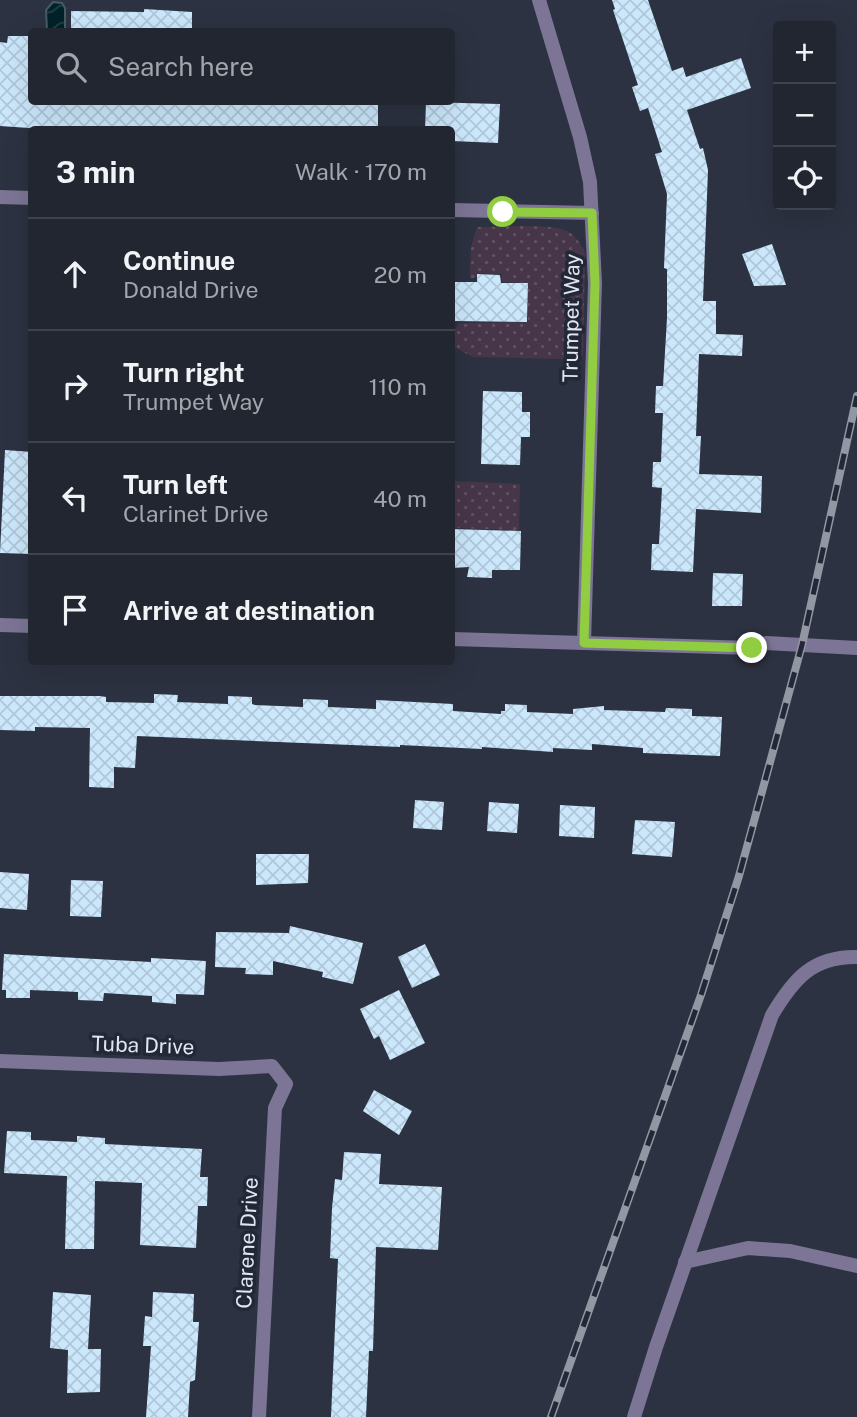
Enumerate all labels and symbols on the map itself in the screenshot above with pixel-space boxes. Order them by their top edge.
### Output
route start [487,196,518,227]
street label: Trumpet Way [557,253,585,383]
route end [736,632,767,663]
street label: Tuba Drive [91,1031,195,1059]
street label: Clarene Drive [231,1177,263,1309]

